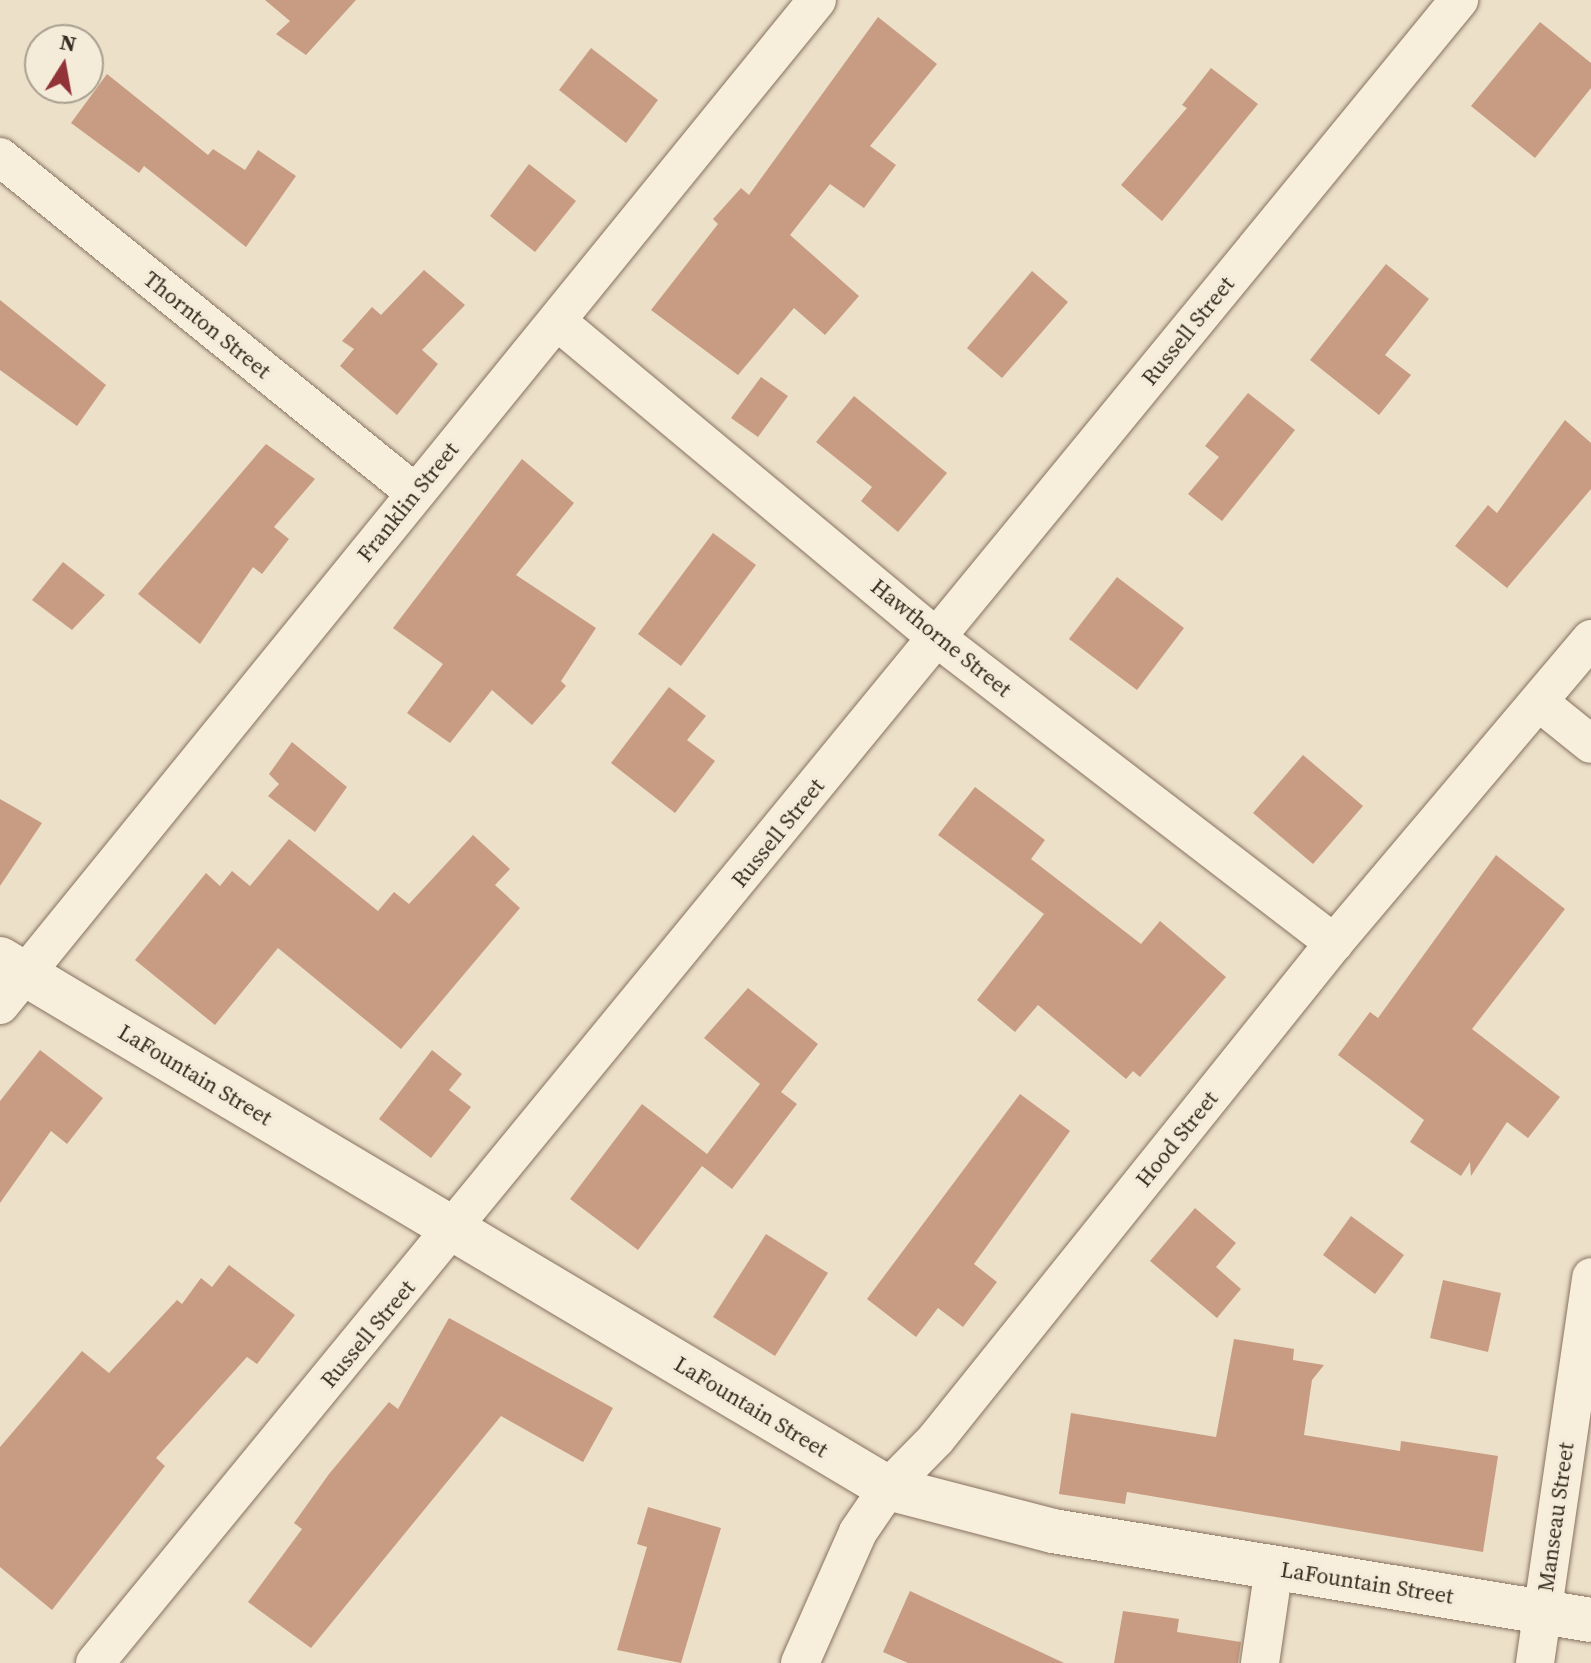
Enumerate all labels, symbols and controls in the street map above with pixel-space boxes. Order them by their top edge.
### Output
north arrow [24,24,104,104]
text: N [57,26,79,59]
street label: Thornton Street [138,266,276,384]
street label: Russell Street [1136,271,1240,391]
street label: Franklin Street [352,437,464,567]
street label: Hawthorne Street [865,573,1017,703]
street label: Russell Street [726,773,830,893]
street label: LaFountain Street [114,1019,276,1131]
street label: Hood Street [1130,1086,1224,1192]
street label: Russell Street [315,1275,421,1393]
street label: LaFountain Street [670,1351,832,1463]
street label: Manseau Street [1532,1441,1580,1593]
street label: LaFountain Street [1279,1556,1455,1610]

